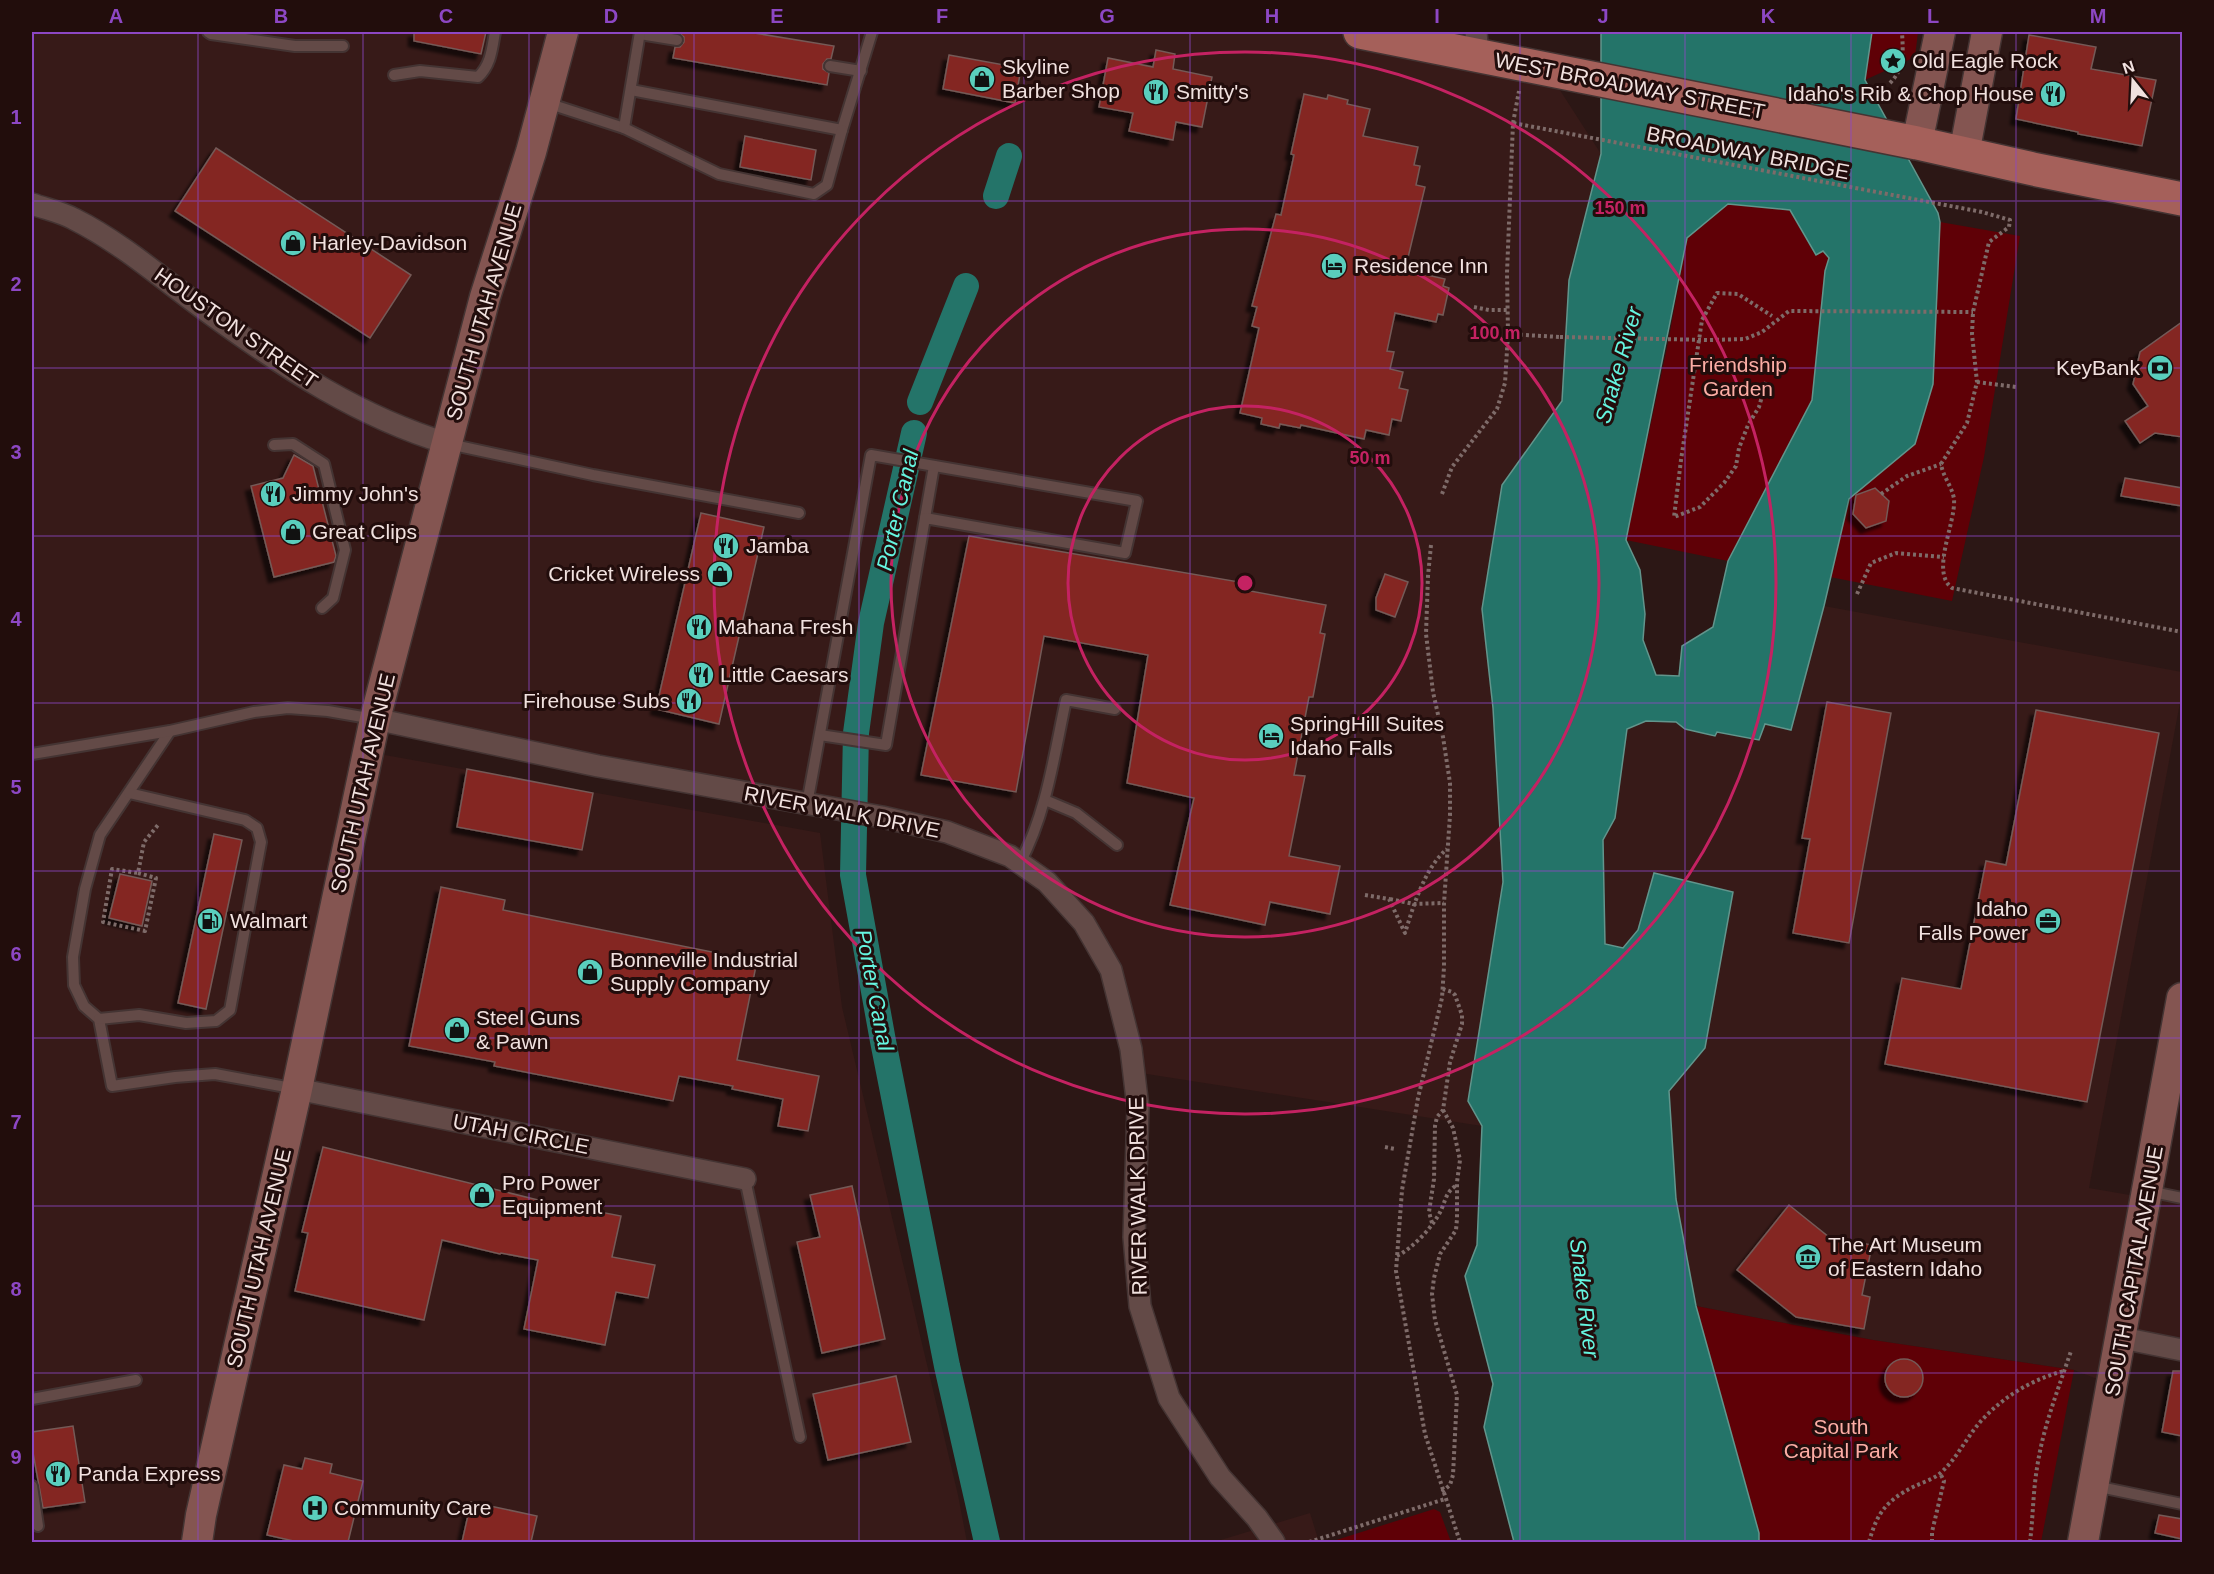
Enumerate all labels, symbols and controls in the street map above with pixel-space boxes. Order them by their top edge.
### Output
text: A [109,5,123,27]
text: B [274,5,288,27]
text: C [439,5,453,27]
text: D [604,5,618,27]
text: E [770,5,784,27]
text: F [936,5,948,27]
text: G [1099,5,1115,27]
text: H [1265,5,1279,27]
text: I [1434,5,1440,27]
text: J [1597,5,1609,27]
text: K [1761,5,1776,27]
text: L [1927,5,1939,27]
text: M [2090,5,2106,27]
place icon: Old Eagle Rock [1878,46,1908,76]
street label: WEST BROADWAY STREET [1493,48,1767,123]
place label: Old Eagle Rock [1912,49,2058,72]
north arrow [2103,51,2163,111]
place label: Skyline Barber Shop [1002,55,1120,102]
text: N [2120,57,2137,77]
shop icon: Skyline Barber Shop [967,64,997,94]
restaurant icon: Smitty's [1141,77,1171,107]
restaurant icon: Idaho's Rib & Chop House [2038,79,2068,109]
place label: Smitty's [1176,80,1249,103]
place label: Idaho's Rib & Chop House [1787,82,2034,105]
text: 1 [10,106,22,128]
street label: BROADWAY BRIDGE [1645,122,1851,183]
text: 150 m [1594,198,1646,218]
street label: SOUTH UTAH AVENUE [442,201,526,423]
shop icon: Harley-Davidson [278,228,308,258]
place label: Harley-Davidson [312,231,467,254]
hotel icon: Residence Inn [1319,251,1349,281]
place label: Residence Inn [1354,254,1488,277]
street label: HOUSTON STREET [151,263,322,393]
text: 2 [10,273,22,295]
water label: Snake River [1590,302,1647,426]
text: 100 m [1469,323,1521,343]
park label: Friendship Garden [1689,353,1787,400]
bank icon: KeyBank [2145,353,2175,383]
place label: KeyBank [2056,356,2140,379]
text: 3 [10,441,22,463]
water label: Porter Canal [871,446,924,573]
text: 50 m [1349,448,1391,468]
restaurant icon: Jimmy John's [258,479,288,509]
place label: Jimmy John's [292,482,419,505]
shop icon: Great Clips [278,517,308,547]
place label: Great Clips [312,520,417,543]
restaurant icon: Jamba [711,531,741,561]
place label: Jamba [746,534,809,557]
shop icon: Cricket Wireless [705,559,735,589]
place label: Cricket Wireless [548,562,700,585]
centre of rings [1235,573,1255,593]
text: 4 [10,608,22,630]
restaurant icon: Mahana Fresh [684,612,714,642]
place label: Mahana Fresh [718,615,853,638]
restaurant icon: Little Caesars [686,660,716,690]
place label: Little Caesars [720,663,848,686]
street label: SOUTH UTAH AVENUE [326,671,399,895]
restaurant icon: Firehouse Subs [674,686,704,716]
place label: Firehouse Subs [523,689,670,712]
place label: SpringHill Suites Idaho Falls [1290,712,1444,759]
hotel icon: SpringHill Suites Idaho Falls [1256,721,1286,751]
text: 5 [10,776,22,798]
street label: RIVER WALK DRIVE [742,781,942,842]
place label: Idaho Falls Power [1918,897,2028,944]
fuel station icon: Walmart [195,906,225,936]
office icon: Idaho Falls Power [2033,906,2063,936]
place label: Walmart [230,909,308,932]
water label: Porter Canal [850,927,899,1054]
text: 6 [10,943,22,965]
place label: Bonneville Industrial Supply Company [610,948,798,995]
shop icon: Bonneville Industrial Supply Company [575,957,605,987]
place label: Steel Guns & Pawn [476,1006,580,1053]
shop icon: Steel Guns & Pawn [442,1015,472,1045]
street label: RIVER WALK DRIVE [1124,1096,1151,1296]
street label: UTAH CIRCLE [451,1109,591,1158]
text: 7 [10,1111,22,1133]
street label: SOUTH CAPITAL AVENUE [2100,1144,2167,1398]
street label: SOUTH UTAH AVENUE [222,1146,295,1370]
place label: Pro Power Equipment [502,1171,603,1218]
shop icon: Pro Power Equipment [467,1180,497,1210]
place label: The Art Museum of Eastern Idaho [1828,1233,1982,1280]
water label: Snake River [1565,1237,1604,1361]
museum icon: The Art Museum of Eastern Idaho [1793,1242,1823,1272]
text: 8 [10,1278,22,1300]
park label: South Capital Park [1784,1415,1899,1462]
text: 9 [10,1446,22,1468]
restaurant icon: Panda Express [43,1459,73,1489]
place label: Panda Express [78,1462,220,1485]
hospital icon: Community Care [300,1493,330,1523]
place label: Community Care [334,1496,492,1519]

